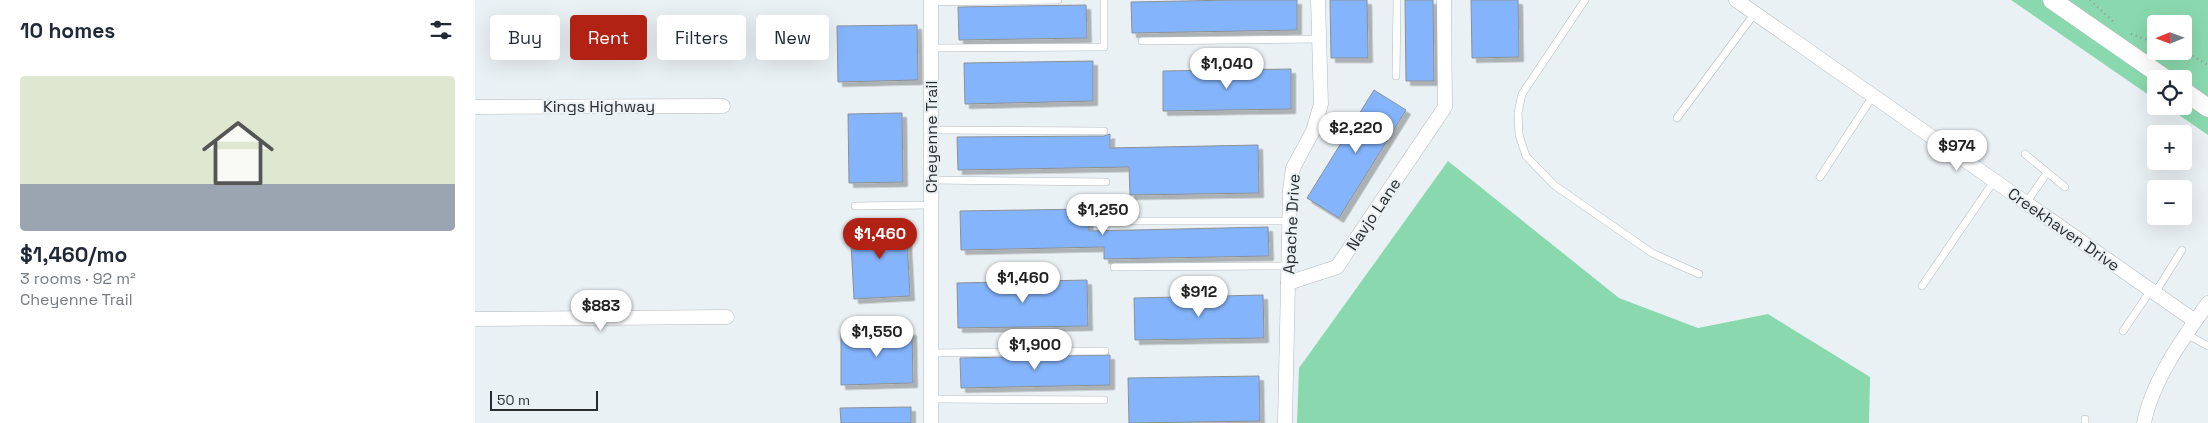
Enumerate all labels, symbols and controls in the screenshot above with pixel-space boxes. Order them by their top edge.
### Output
chip: Buy [490,15,560,60]
chip: Rent [570,15,647,60]
chip: Filters [657,15,746,60]
chip: New [756,15,829,60]
north arrow [2147,15,2193,60]
map controls [2147,15,2192,225]
icon: filters [427,16,455,44]
text: 10 homes [20,17,115,44]
pin: $1,040 [1186,48,1268,90]
text: $1,040 [1201,53,1253,74]
button: locate [2147,70,2192,115]
street label: Cheyenne Trail [921,81,942,193]
street label: Kings Highway [543,96,655,117]
icon: home [193,108,283,198]
pin: $2,220 [1315,112,1397,154]
text: $2,220 [1329,117,1383,138]
button: + [2147,125,2192,170]
pin: $974 [1927,130,1987,172]
text: $974 [1938,135,1976,156]
street label: Apache Drive [1278,173,1305,275]
street label: Navjo Lane [1341,174,1405,255]
button: − [2147,180,2192,225]
street label: Creekhaven Drive [2004,183,2124,276]
pin: $1,250 [1062,194,1144,236]
text: $1,250 [1077,199,1129,220]
pin: $1,460 [839,218,921,260]
text: $1,460 [854,223,906,244]
text: $1,460/mo [20,241,127,268]
pin: $1,460 [982,262,1064,304]
text: $1,460 [997,267,1049,288]
text: 3 rooms · 92 m² [20,268,136,289]
pin: $912 [1169,276,1229,318]
text: $912 [1181,281,1217,302]
text: Cheyenne Trail [20,289,133,310]
pin: $883 [571,290,631,332]
text: $883 [582,295,620,316]
pin: $1,550 [836,316,918,358]
text: $1,550 [851,321,903,342]
pin: $1,900 [994,328,1076,371]
text: $1,900 [1009,334,1061,355]
scale bar [490,388,597,411]
text: 50 m [497,391,530,409]

